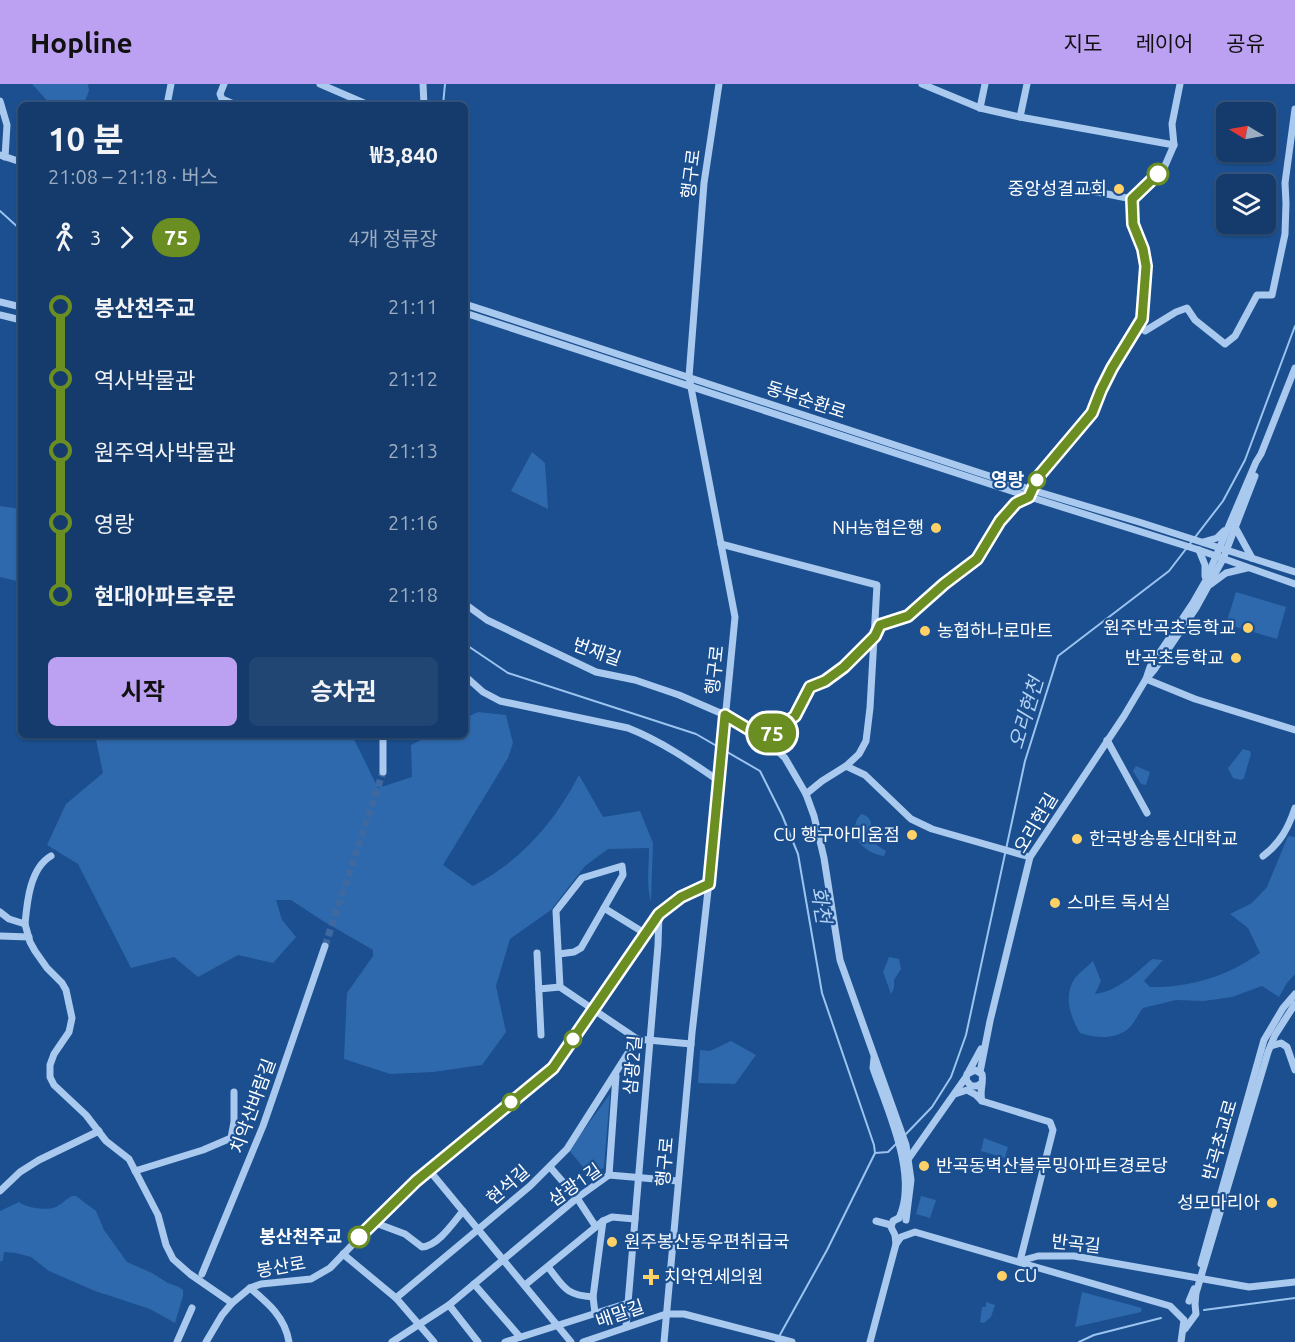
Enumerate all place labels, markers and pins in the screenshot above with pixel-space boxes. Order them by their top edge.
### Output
unlabelled marker [1147,163,1169,185]
place label: 중앙성결교회 [1008,178,1107,198]
marker: 중앙성결교회 [1112,182,1126,196]
place label: 영랑 [991,469,1024,489]
marker: 영랑 [1028,471,1046,489]
place label: NH농협은행 [832,517,924,537]
marker: NH농협은행 [929,521,943,535]
place label: 원주반곡초등학교 [1104,617,1236,637]
place label: 농협하나로마트 [937,620,1053,640]
marker: 원주반곡초등학교 [1241,621,1255,635]
marker: 농협하나로마트 [918,624,932,638]
place label: 반곡초등학교 [1125,647,1224,667]
marker: 반곡초등학교 [1229,651,1243,665]
place label: CU 행구아미움점 [773,824,900,844]
marker: CU 행구아미움점 [905,828,919,842]
place label: 한국방송통신대학교 [1089,828,1238,848]
marker: 한국방송통신대학교 [1070,832,1084,846]
place label: 스마트 독서실 [1067,892,1170,912]
marker: 스마트 독서실 [1048,896,1062,910]
unlabelled marker [564,1030,582,1048]
unlabelled marker [502,1093,520,1111]
place label: 반곡동벽산블루밍아파트경로당 [936,1155,1168,1175]
marker: 반곡동벽산블루밍아파트경로당 [917,1159,931,1173]
place label: 성모마리아 [1177,1192,1260,1212]
marker: 성모마리아 [1265,1196,1279,1210]
place label: 봉산천주교 [259,1226,342,1246]
marker: 봉산천주교 [348,1226,370,1248]
place label: 원주봉산동우편취급국 [624,1231,790,1251]
marker: 원주봉산동우편취급국 [605,1235,619,1249]
place label: CU [1014,1265,1037,1285]
place label: 치악연세의원 [664,1266,763,1286]
marker: 치악연세의원 [642,1268,660,1286]
marker: CU [995,1269,1009,1283]

